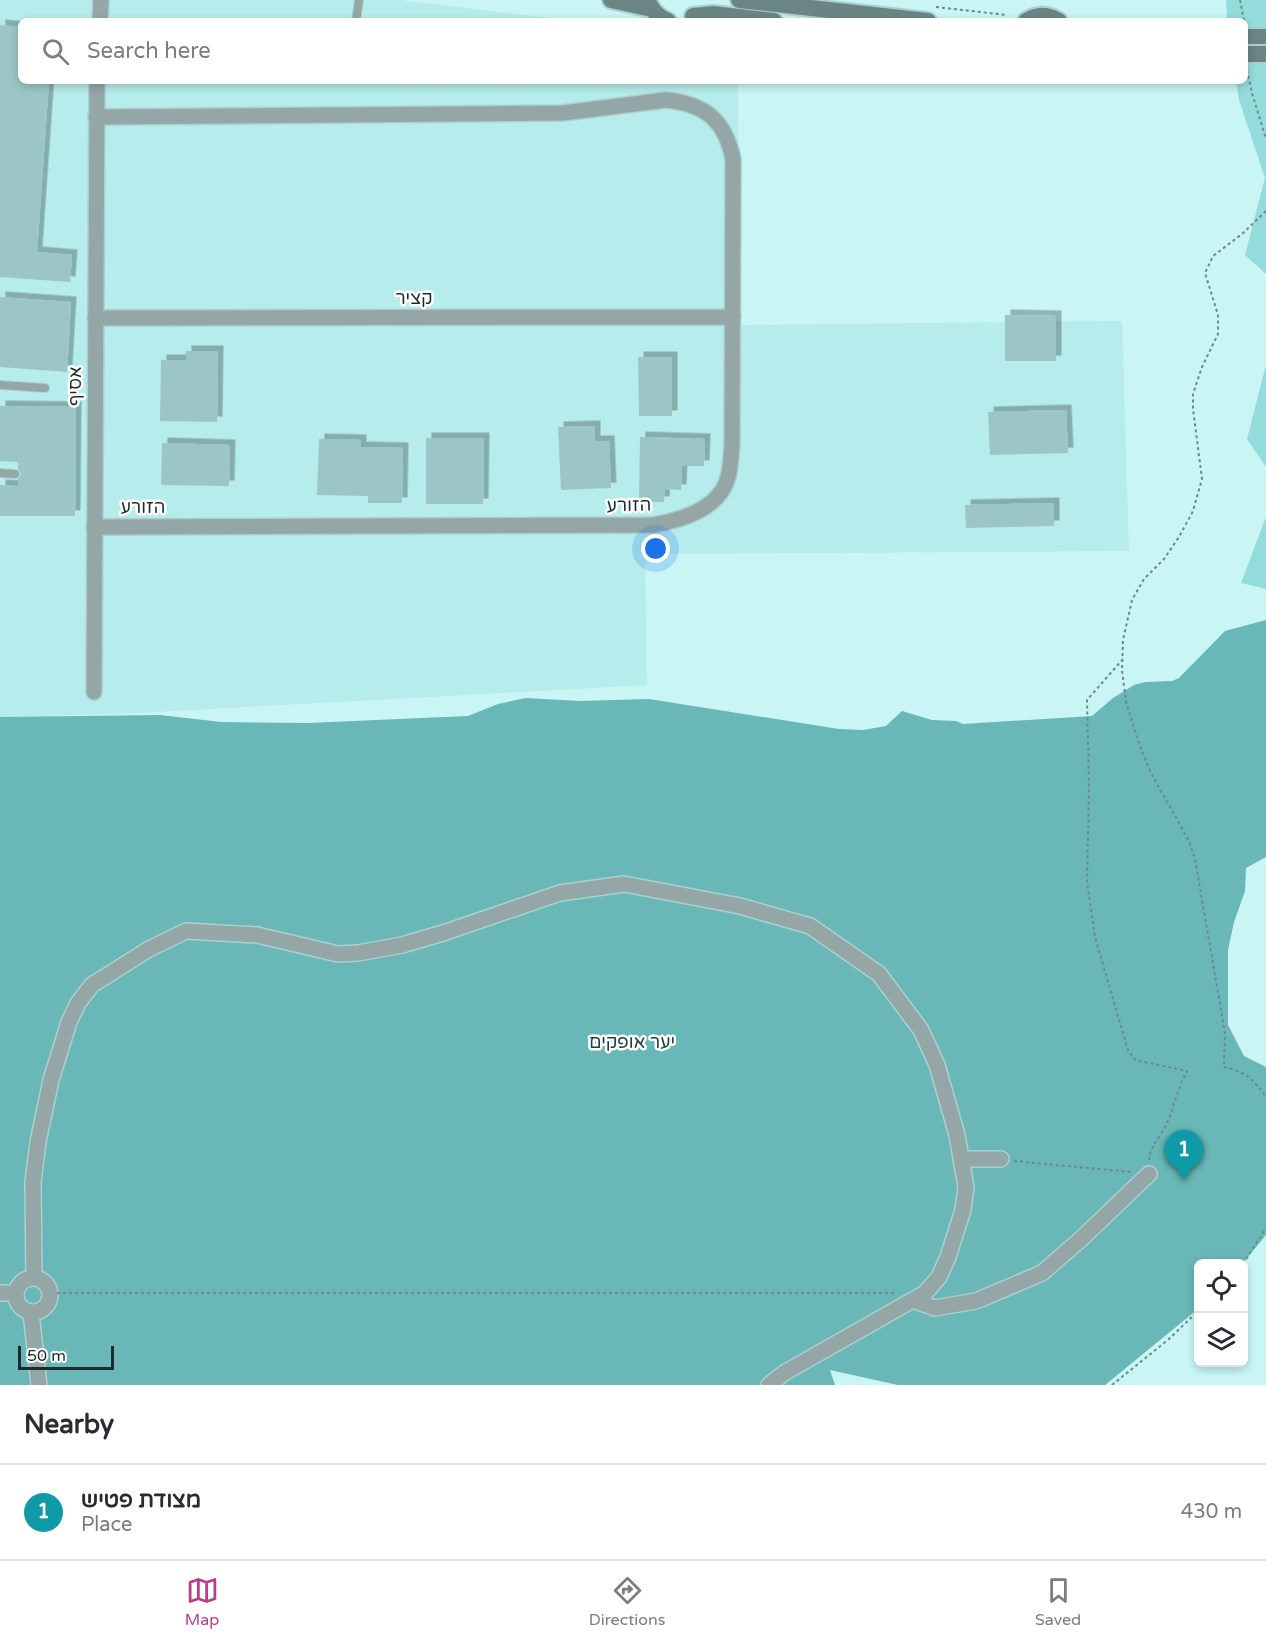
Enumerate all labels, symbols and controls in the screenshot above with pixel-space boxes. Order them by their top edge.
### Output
search box [18,18,1248,84]
icon: search [39,35,72,68]
text: Search here [87,38,211,64]
street label: קציר [395,287,433,309]
street label: אסיף [64,366,86,406]
street label: הזורע [606,494,652,516]
street label: הזורע [121,496,165,518]
your location [641,534,670,563]
park label: יער אופקים [589,1031,675,1053]
pin: 1 [1164,1130,1204,1180]
map controls [1194,1259,1248,1367]
button: locate [1194,1259,1248,1313]
button: layers [1194,1313,1248,1367]
scale bar [18,1343,114,1370]
text: 50 m [27,1346,66,1366]
text: Nearby [24,1409,114,1440]
text: מצודת פטיש [81,1487,201,1513]
text: 1 [37,1500,50,1524]
text: 430 m [1181,1500,1242,1524]
text: Place [81,1513,132,1537]
tab: Map [185,1574,219,1630]
tab: Directions [589,1574,665,1630]
tab: Saved [1035,1574,1081,1630]

